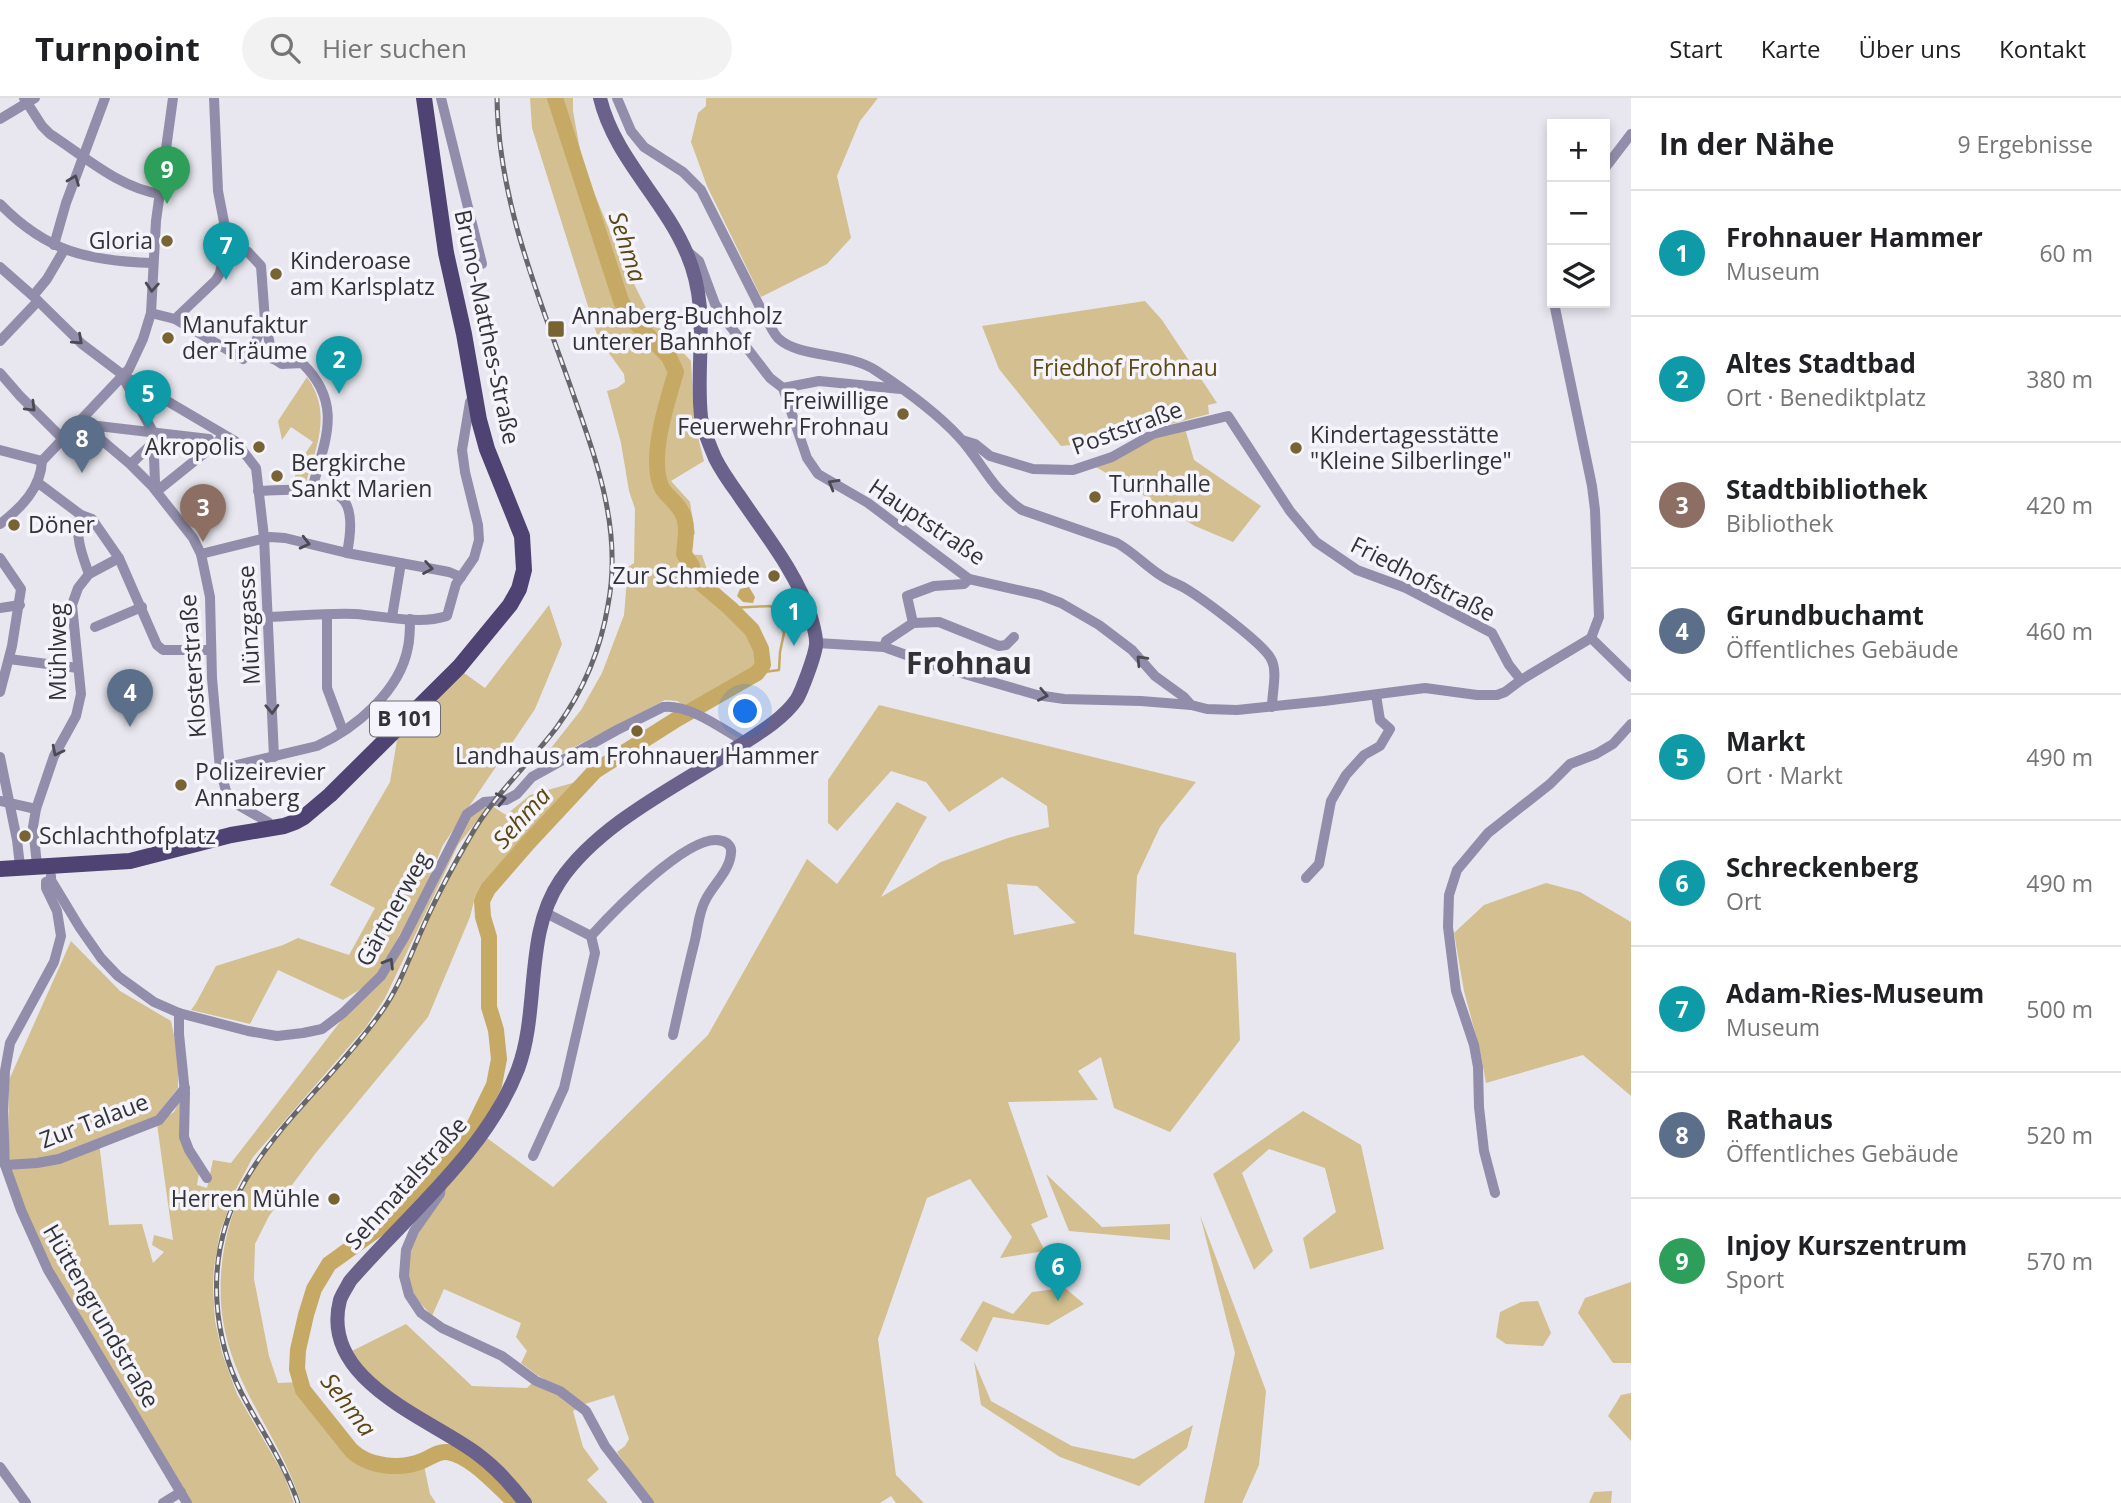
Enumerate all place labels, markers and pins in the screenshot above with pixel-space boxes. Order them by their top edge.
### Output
pin: 9 [144,146,190,204]
pin: 7 [203,222,249,280]
place label: Gloria [89,224,153,256]
marker: Gloria [159,233,175,249]
place label: Kinderoase am Karlsplatz [290,244,435,302]
marker: Kinderoase am Karlsplatz [268,266,284,282]
place label: Annaberg-Buchholz unterer Bahnhof [572,299,782,357]
place label: Manufaktur der Träume [182,308,309,366]
marker: Annaberg-Buchholz unterer Bahnhof [546,319,566,339]
marker: Manufaktur der Träume [160,330,176,346]
pin: 2 [316,336,362,394]
pin: 5 [125,370,171,428]
place label: Freiwillige Feuerwehr Frohnau [677,384,889,442]
marker: Freiwillige Feuerwehr Frohnau [895,406,911,422]
pin: 8 [59,415,105,473]
place label: Kindertagesstätte "Kleine Silberlinge" [1310,418,1512,476]
place label: Akropolis [145,430,245,462]
marker: Akropolis [251,439,267,455]
marker: Kindertagesstätte "Kleine Silberlinge" [1288,440,1304,456]
place label: Bergkirche Sankt Marien [291,446,432,504]
place label: Turnhalle Frohnau [1109,467,1211,525]
marker: Bergkirche Sankt Marien [269,468,285,484]
pin: 3 [180,484,226,542]
marker: Turnhalle Frohnau [1087,489,1103,505]
place label: Döner [28,508,96,540]
marker: Döner [6,517,22,533]
place label: Zur Schmiede [613,559,760,591]
marker: Zur Schmiede [766,568,782,584]
pin: 1 [771,588,817,646]
pin: 4 [107,669,153,727]
marker: Landhaus am Frohnauer Hammer [629,723,645,739]
place label: Landhaus am Frohnauer Hammer [455,739,820,771]
place label: Polizeirevier Annaberg [195,755,326,813]
marker: Polizeirevier Annaberg [173,777,189,793]
place label: Schlachthofplatz [39,819,216,851]
marker: Schlachthofplatz [17,828,33,844]
place label: Herren Mühle [171,1182,320,1214]
marker: Herren Mühle [326,1191,342,1207]
pin: 6 [1035,1243,1081,1301]

